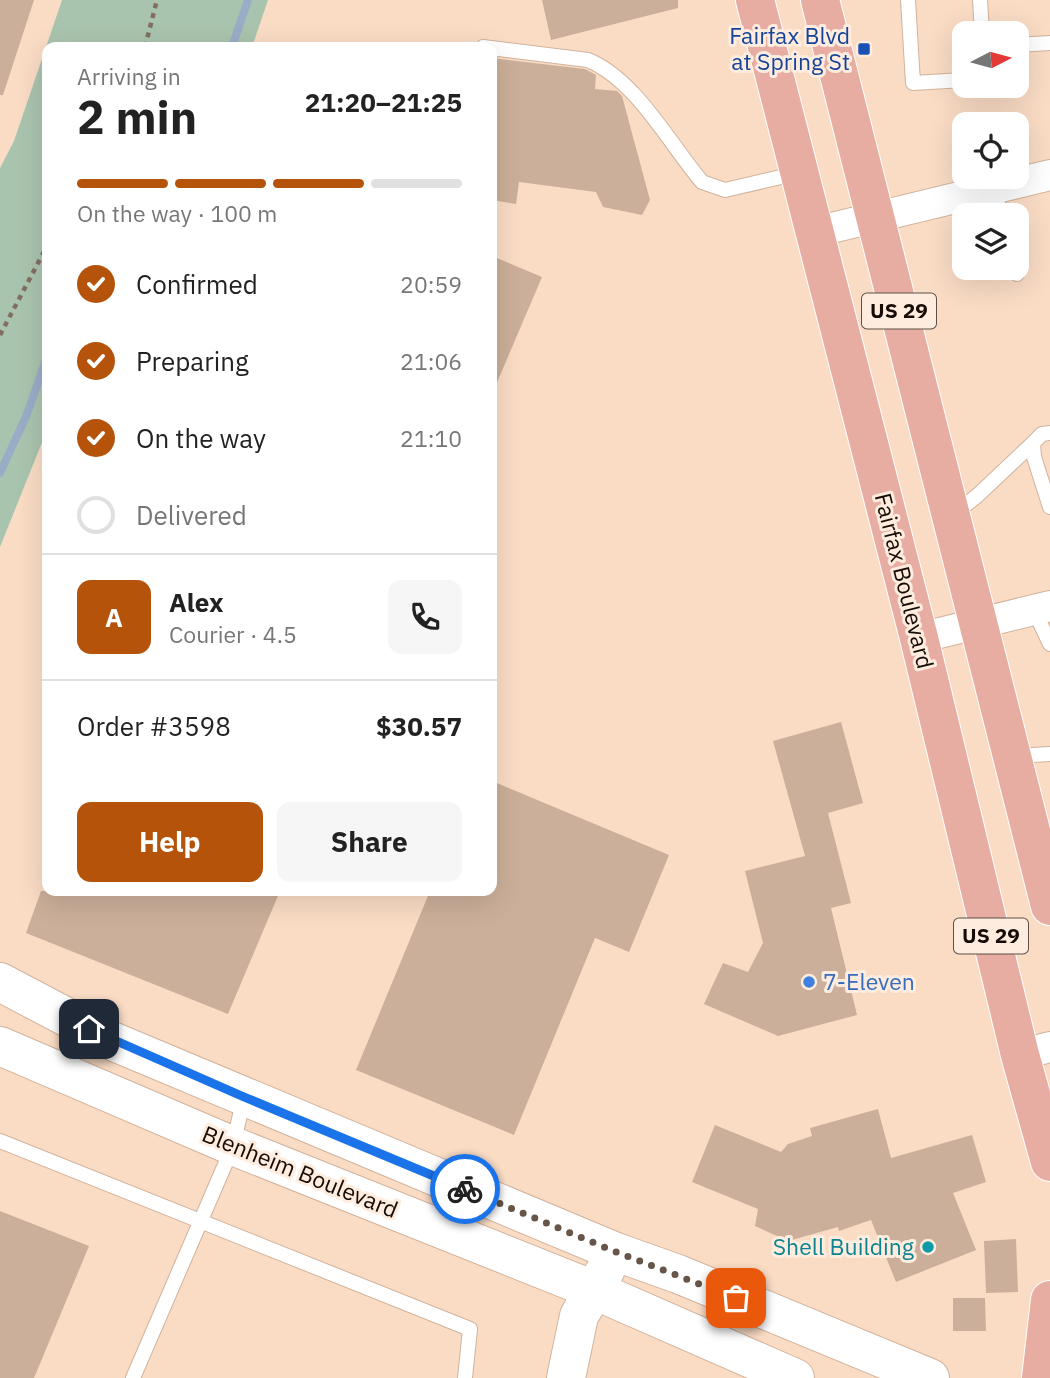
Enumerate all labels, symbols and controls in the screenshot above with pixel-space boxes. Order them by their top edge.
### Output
place label: Fairfax Blvd at Spring St [729,20,850,76]
north arrow [952,21,1029,98]
map controls [952,21,1029,280]
marker: Fairfax Blvd at Spring St [856,41,872,57]
text: Arriving in [77,61,181,91]
text: 21:20–21:25 [305,85,462,119]
text: 2 min [77,87,197,147]
button: locate [952,112,1029,189]
text: On the way · 100 m [77,198,277,228]
button: layers [952,203,1029,280]
icon: check [77,265,115,303]
text: Confirmed [136,267,258,301]
text: 20:59 [400,269,462,299]
road number: US 29 [862,294,936,328]
icon: check [77,342,115,380]
text: Preparing [136,344,249,378]
text: 21:06 [400,346,462,376]
icon: check [77,419,115,457]
text: On the way [136,421,266,455]
text: 21:10 [400,423,462,453]
street label: Fairfax Boulevard [869,490,941,672]
text: Delivered [136,498,247,532]
button: phone [388,580,462,654]
text: Alex [169,585,223,619]
text: A [105,600,123,634]
text: Courier · 4.5 [169,619,297,649]
text: Order #3598 [77,709,231,743]
text: $30.57 [376,709,462,743]
button: Help [77,802,263,882]
button: Share [277,802,462,882]
road number: US 29 [954,918,1028,954]
place label: 7-Eleven [823,966,915,996]
marker: 7-Eleven [801,974,817,990]
pin [59,999,119,1059]
icon: home [70,1010,108,1048]
street label: Blenheim Boulevard [198,1118,403,1224]
courier [430,1154,500,1224]
icon: bike [446,1170,484,1208]
place label: Shell Building [773,1231,914,1261]
marker: Shell Building [920,1239,936,1255]
pin [706,1268,766,1328]
icon: bag [717,1279,755,1317]

